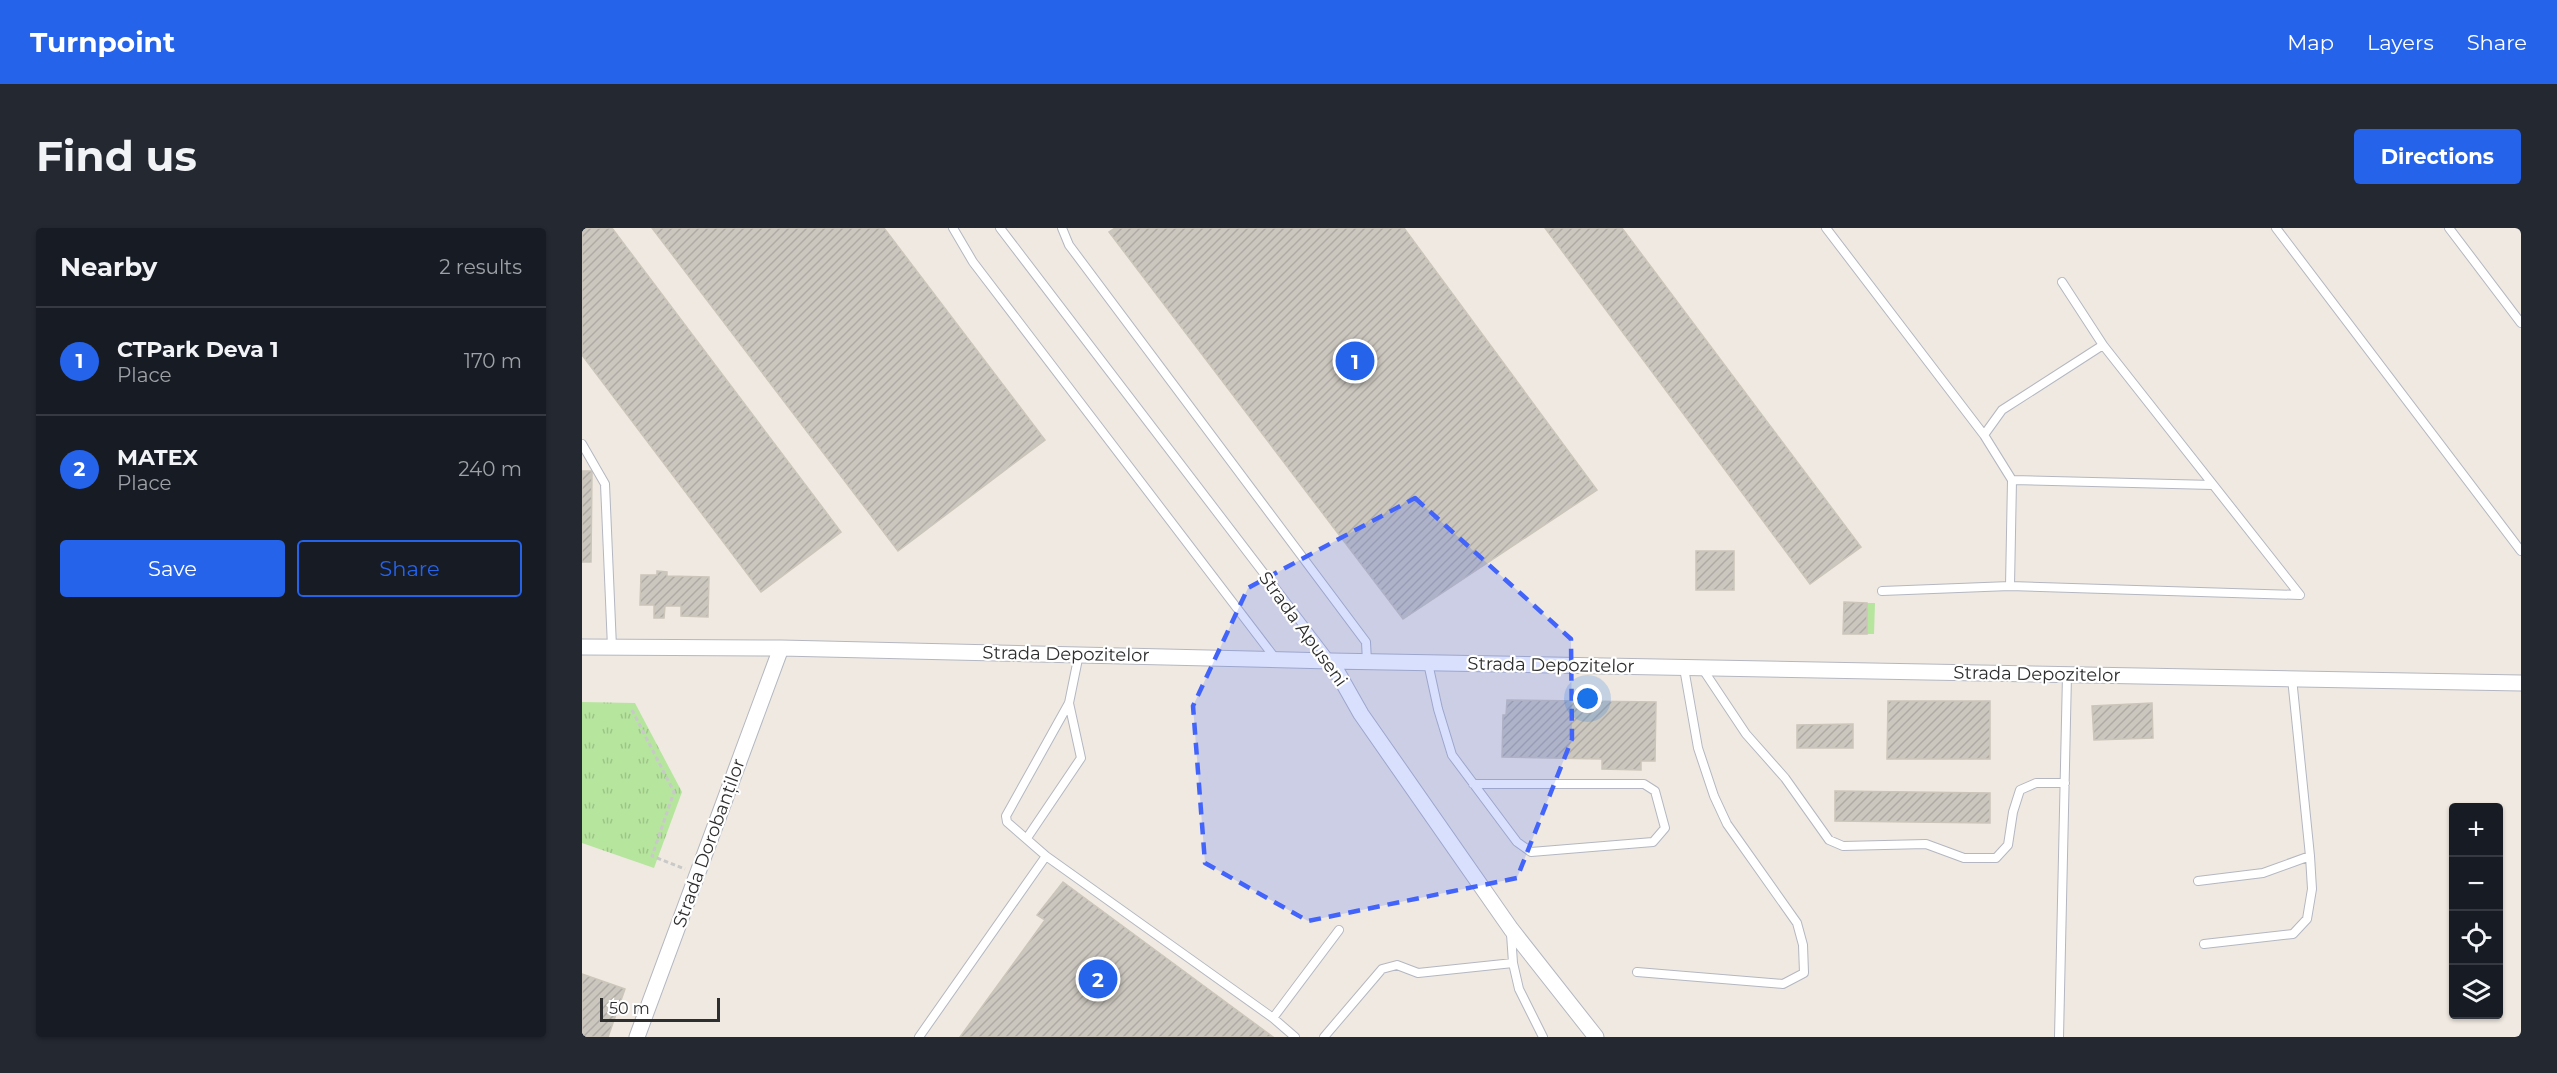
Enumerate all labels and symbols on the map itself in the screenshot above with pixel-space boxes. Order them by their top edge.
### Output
pin: 1 [1336,338,1374,384]
street label: Strada Apuseni [1254,567,1352,691]
street label: Strada Depozitelor [982,642,1150,666]
street label: Strada Depozitelor [1467,653,1635,677]
street label: Strada Depozitelor [1953,662,2121,686]
your location [1573,684,1602,713]
street label: Strada Dorobanților [668,756,751,931]
pin: 2 [1078,956,1118,1002]
scale bar [600,995,720,1022]

